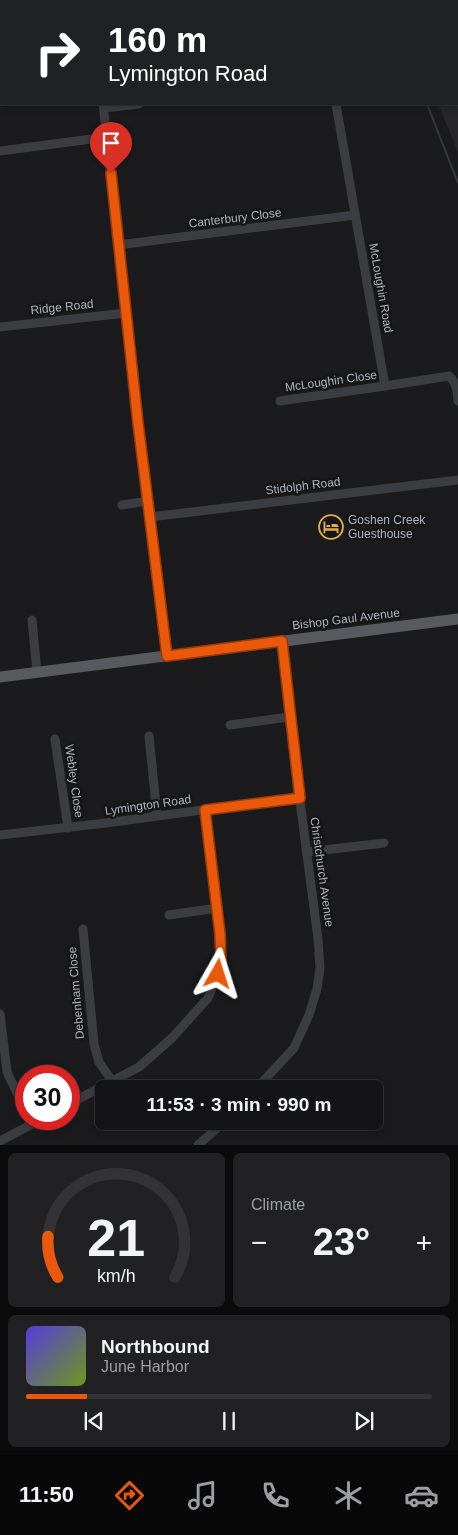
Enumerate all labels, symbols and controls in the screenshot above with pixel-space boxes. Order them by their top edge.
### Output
icon: right [25,20,90,85]
text: 160 m [108,20,207,59]
text: Lymington Road [108,61,267,86]
pin [90,122,132,173]
icon: arrive [97,129,125,157]
street label: Canterbury Close [188,205,283,231]
street label: McLoughin Road [366,242,396,334]
street label: Ridge Road [30,297,94,317]
street label: McLoughin Close [284,368,378,394]
street label: Stidolph Road [265,474,341,498]
place label: Goshen Creek Guesthouse [348,513,426,541]
hotel icon: Goshen Creek Guesthouse [318,514,344,540]
street label: Bishop Gaul Avenue [291,605,401,633]
street label: Webley Close [62,743,86,819]
street label: Lymington Road [104,792,192,818]
street label: Christchurch Avenue [307,816,337,928]
street label: Debenham Close [65,946,87,1040]
position arrow [191,947,243,999]
speed limit sign: 30 [15,1065,80,1130]
text: 11:53 · 3 min · 990 m [147,1094,331,1115]
text: Climate [251,1196,305,1213]
text: 21 [88,1209,145,1267]
text: 23° [313,1221,370,1263]
text: − [251,1227,267,1258]
text: + [416,1227,432,1258]
text: km/h [97,1266,136,1286]
text: Northbound [101,1336,210,1357]
text: June Harbor [101,1358,189,1375]
icon: previous [80,1407,108,1435]
icon: pause [215,1407,243,1435]
icon: next [350,1407,378,1435]
icon: directions [112,1478,147,1513]
icon: music [185,1478,220,1513]
icon: phone [258,1478,293,1513]
icon: climate [331,1478,366,1513]
icon: car [404,1478,439,1513]
text: 11:50 [19,1482,74,1507]

